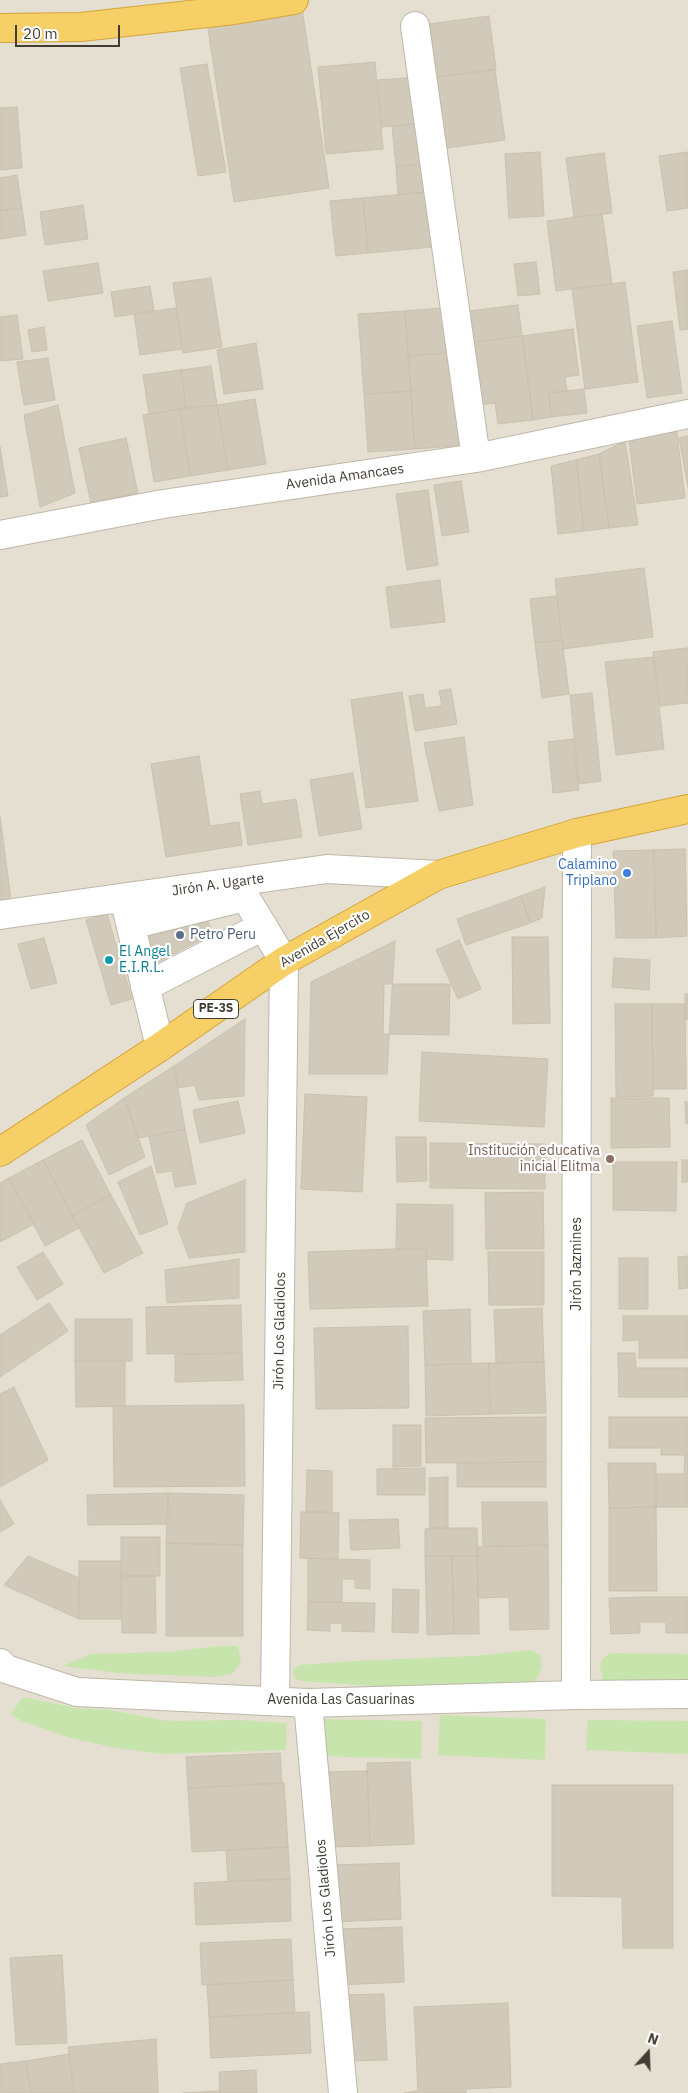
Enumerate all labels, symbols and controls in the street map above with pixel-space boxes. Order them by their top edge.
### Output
scale bar [18,15,122,47]
text: 20 m [23,24,58,43]
street label: Avenida Amancaes [285,460,405,494]
place label: Calamino Triplano [558,857,617,890]
marker: Calamino Triplano [621,867,633,879]
street label: Jirón A. Ugarte [171,870,265,900]
street label: Avenida Ejercito [277,906,373,972]
place label: Petro Peru [190,927,256,943]
marker: Petro Peru [174,929,186,941]
place label: El Angel E.I.R.L. [119,944,170,976]
marker: El Angel E.I.R.L. [103,954,115,966]
road number: PE-3S [194,1000,238,1019]
place label: Institución educativa inicial Elitma [468,1143,600,1176]
marker: Institución educativa inicial Elitma [604,1153,616,1165]
street label: Jirón Jazmines [569,1217,585,1311]
street label: Jirón Los Gladiolos [271,1272,289,1390]
street label: Avenida Las Casuarinas [267,1692,415,1708]
street label: Jirón Los Gladiolos [312,1838,340,1958]
north arrow [623,2028,673,2078]
text: N [645,2029,661,2049]

